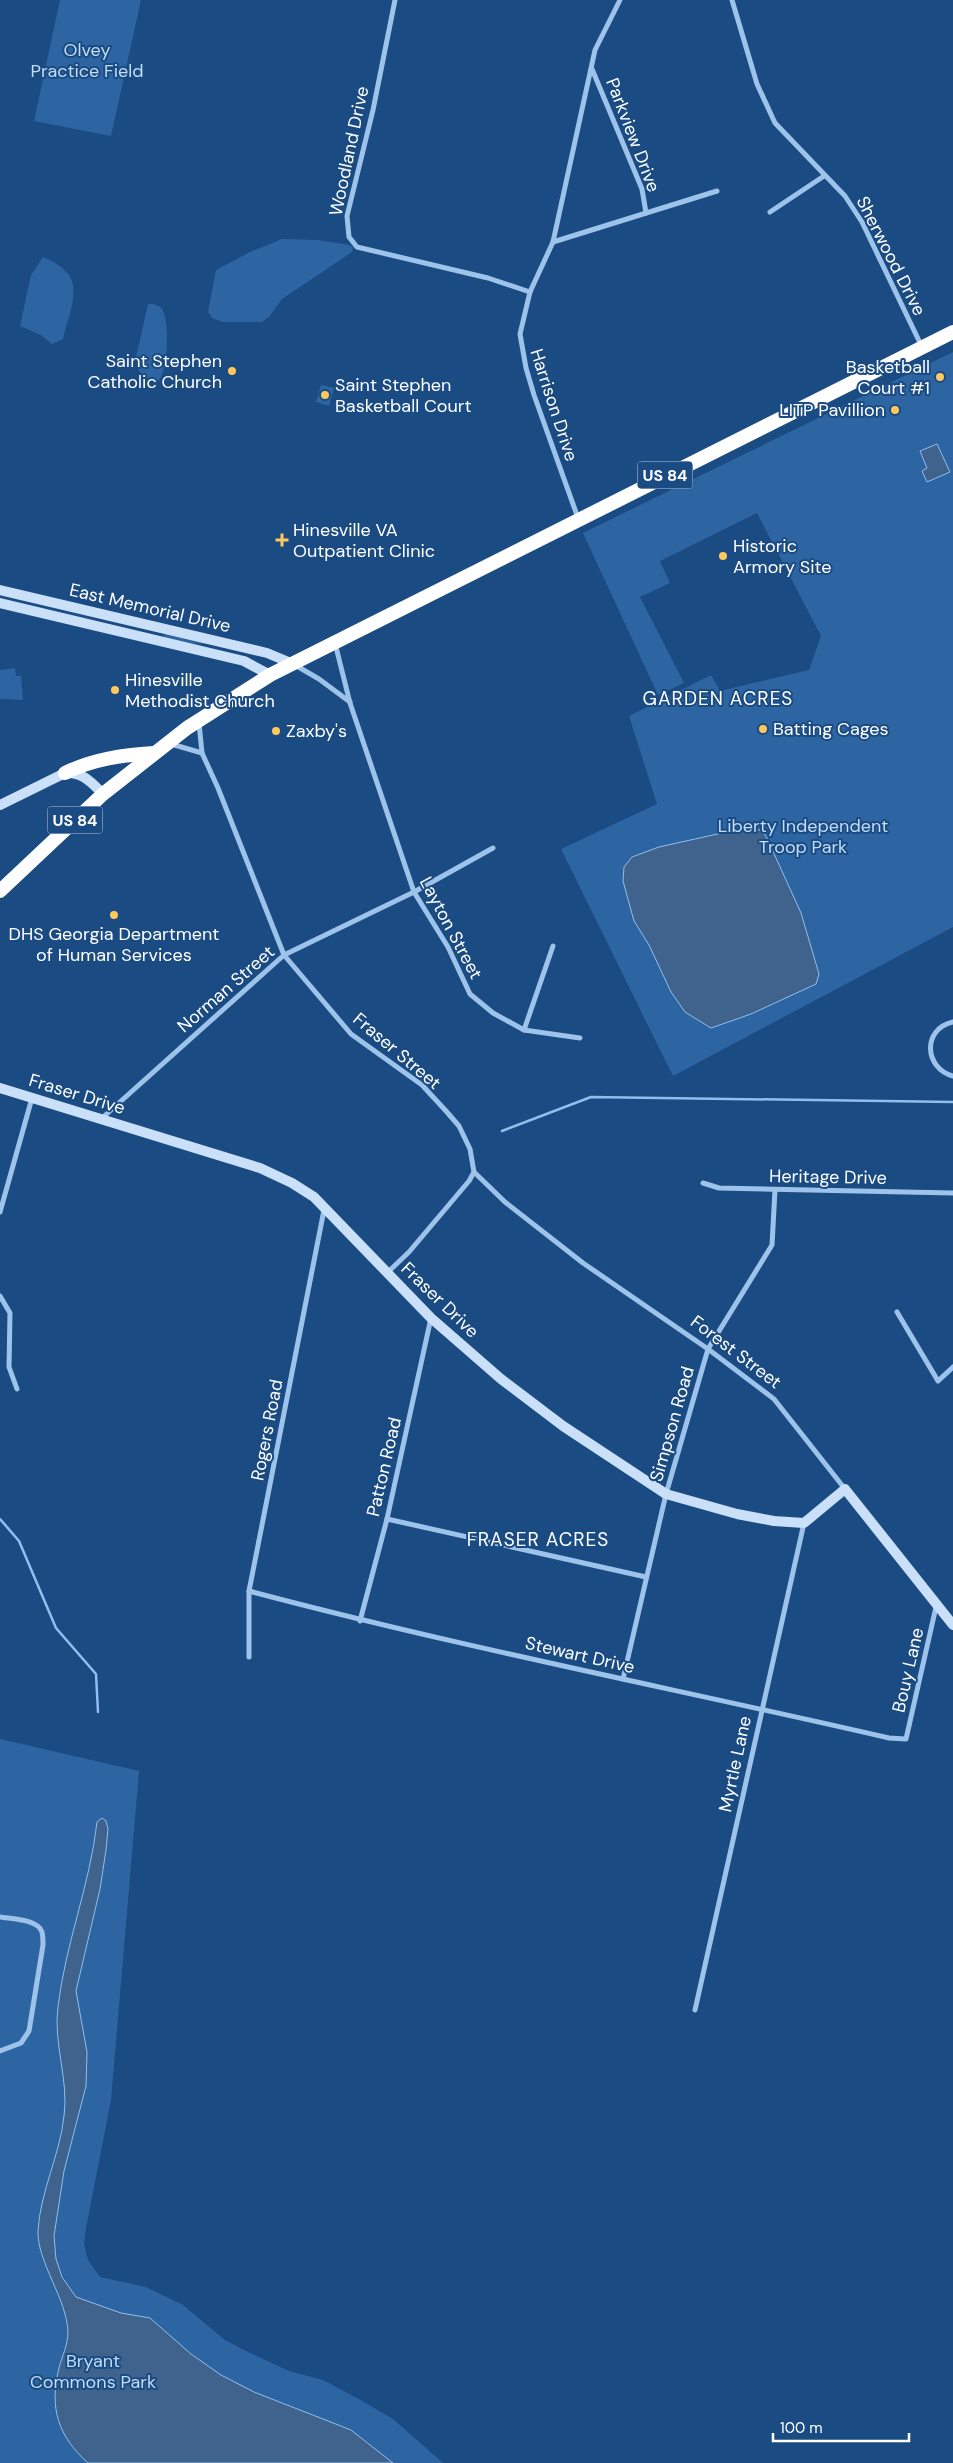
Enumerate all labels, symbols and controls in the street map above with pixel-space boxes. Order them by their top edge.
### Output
park label: Olvey Practice Field [30,38,144,83]
street label: Parkview Drive [600,75,666,195]
street label: Woodland Drive [324,84,374,218]
street label: Sherwood Drive [851,192,931,320]
street label: Harrison Drive [524,346,584,464]
place label: Saint Stephen Catholic Church [88,349,222,394]
place label: Basketball Court #1 [846,355,930,400]
marker: Saint Stephen Catholic Church [226,365,238,377]
marker: Basketball Court #1 [934,371,946,383]
place label: Saint Stephen Basketball Court [335,373,472,418]
marker: Saint Stephen Basketball Court [319,389,331,401]
place label: LITP Pavillion [779,398,885,422]
marker: LITP Pavillion [889,404,901,416]
road number: US 84 [638,462,692,488]
place label: Hinesville VA Outpatient Clinic [293,518,435,563]
marker: Hinesville VA Outpatient Clinic [275,533,289,547]
place label: Historic Armory Site [733,534,832,579]
marker: Historic Armory Site [717,550,729,562]
street label: East Memorial Drive [67,578,233,638]
place label: Hinesville Methodist Church [125,668,275,713]
marker: Hinesville Methodist Church [109,684,121,696]
district label: GARDEN ACRES [643,686,793,711]
place label: Batting Cages [773,717,889,741]
place label: Zaxby's [286,719,347,743]
marker: Batting Cages [757,723,769,735]
marker: Zaxby's [270,725,282,737]
road number: US 84 [48,806,102,834]
park label: Liberty Independent Troop Park [718,814,888,859]
street label: Layton Street [414,873,488,983]
marker: DHS Georgia Department of Human Services [108,909,120,921]
place label: DHS Georgia Department of Human Services [9,922,219,967]
street label: Norman Street [172,940,280,1038]
street label: Fraser Street [348,1007,446,1095]
street label: Fraser Drive [26,1068,128,1120]
street label: Heritage Drive [769,1164,887,1190]
street label: Fraser Drive [396,1257,484,1343]
street label: Forest Street [686,1310,786,1394]
street label: Simpson Road [644,1364,700,1484]
street label: Rogers Road [245,1377,289,1483]
street label: Patton Road [361,1415,407,1519]
district label: FRASER ACRES [467,1527,609,1552]
street label: Bouy Lane [887,1625,929,1715]
street label: Stewart Drive [523,1631,637,1679]
street label: Myrtle Lane [713,1714,757,1814]
park label: Bryant Commons Park [30,2349,156,2394]
scale bar [773,2410,909,2442]
text: 100 m [780,2418,823,2438]

